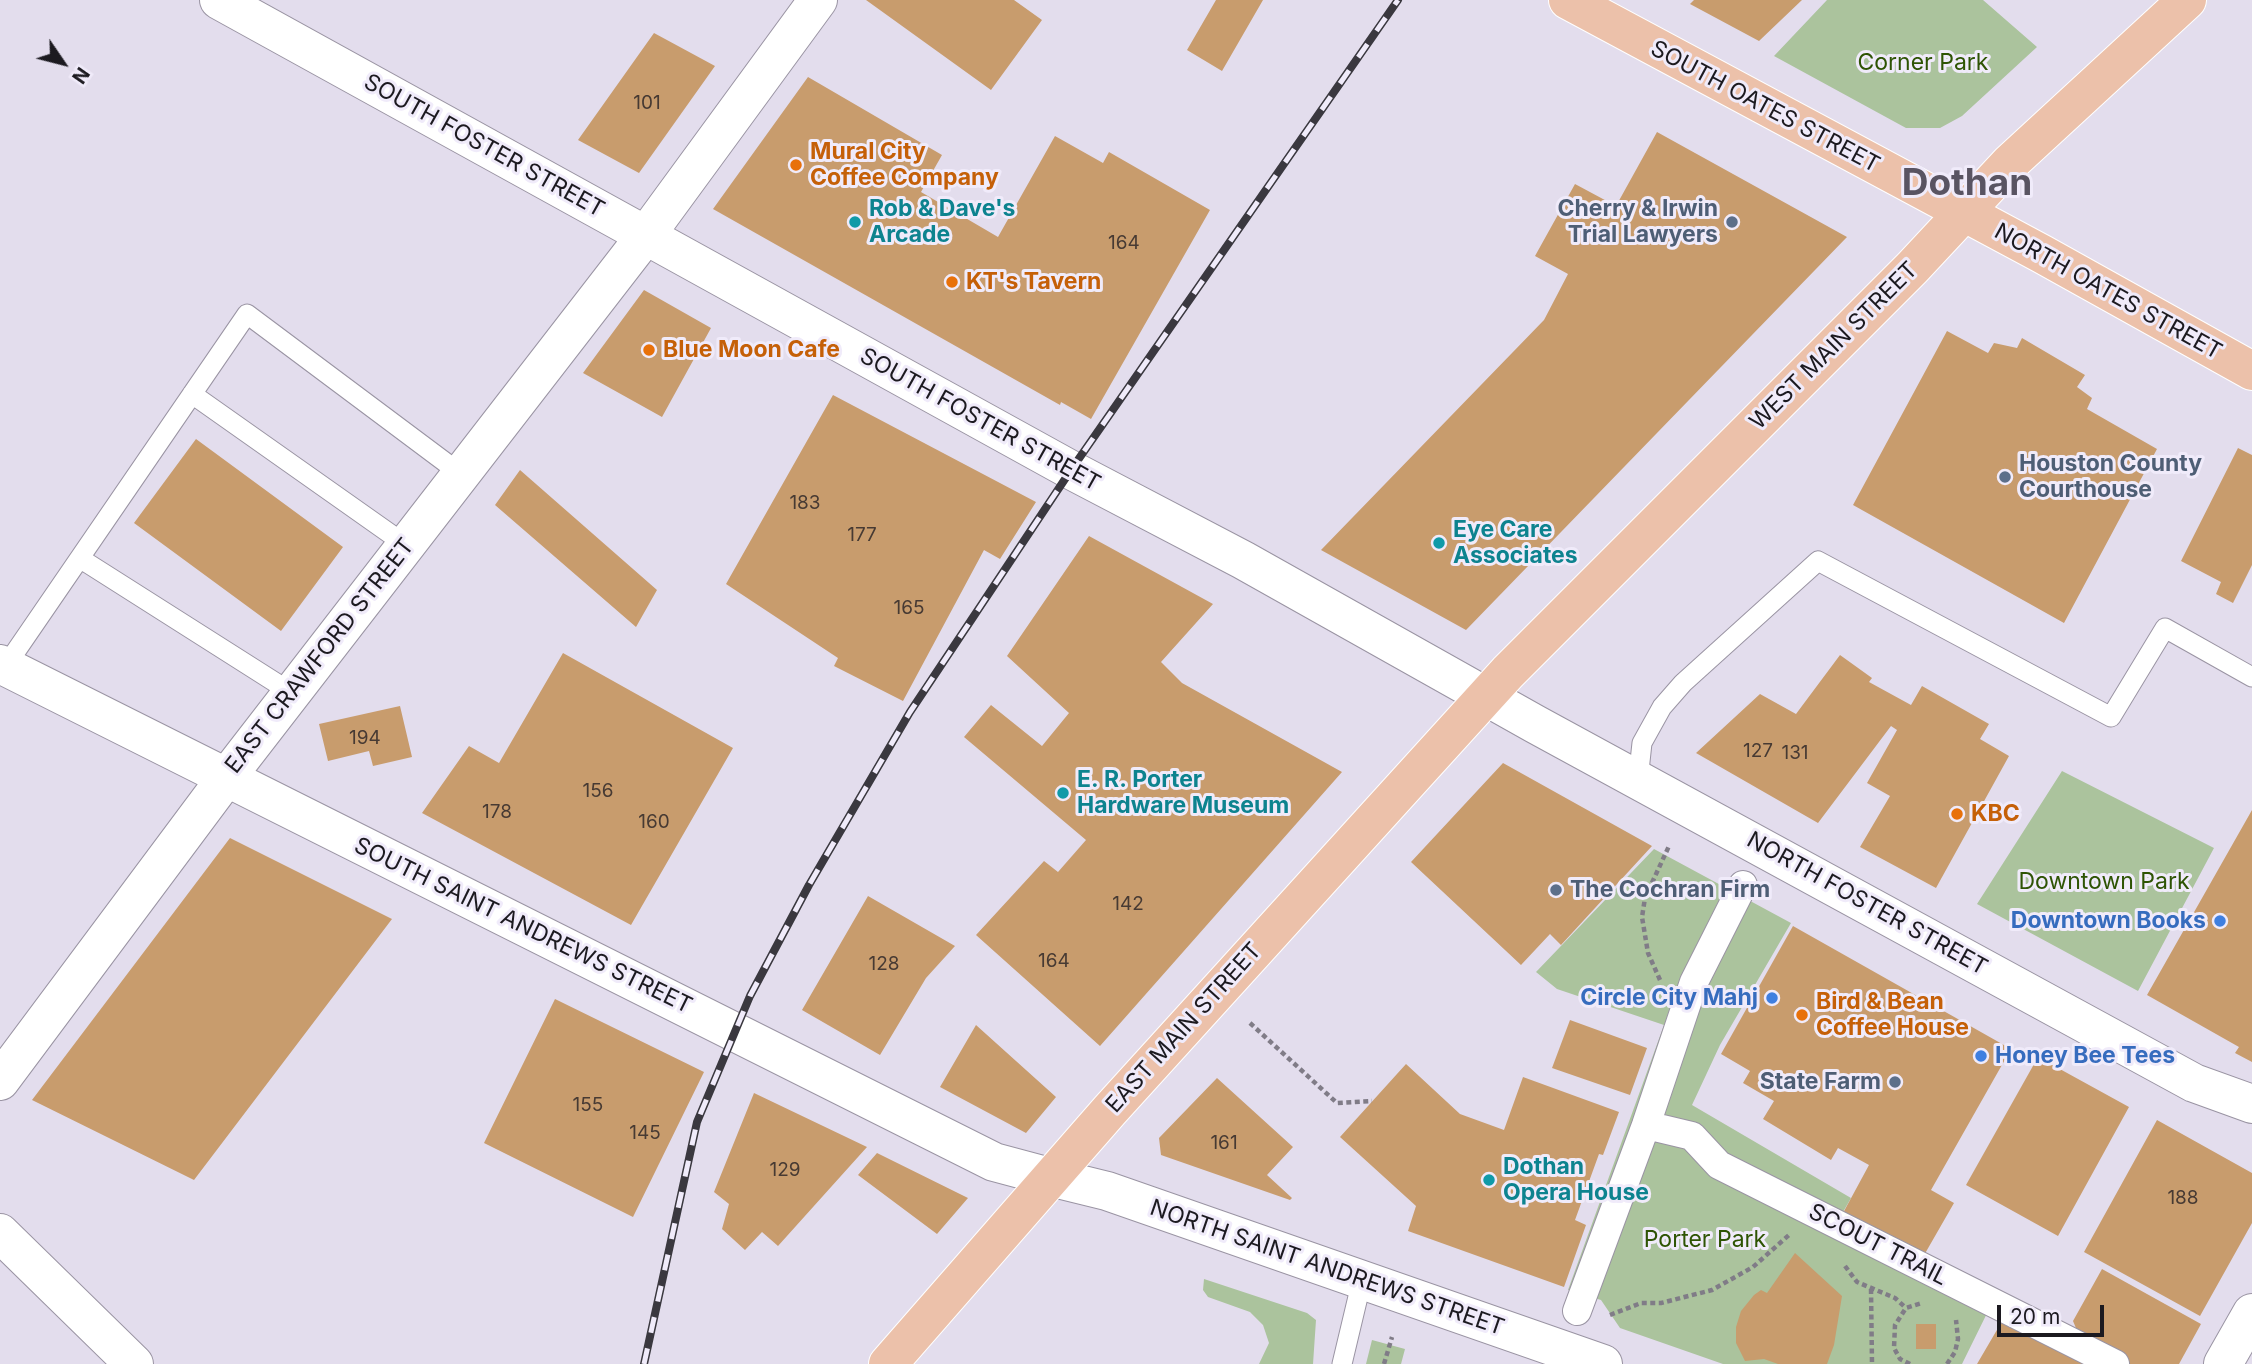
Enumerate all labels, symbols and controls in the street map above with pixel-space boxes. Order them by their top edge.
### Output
north arrow [28,28,98,98]
street label: SOUTH OATES STREET [1646,35,1884,179]
park label: Corner Park [1858,49,1988,77]
text: N [67,63,94,88]
street label: SOUTH FOSTER STREET [359,68,609,224]
house number: 101 [633,92,661,114]
place label: Mural City Coffee Company [810,138,999,192]
marker: Mural City Coffee Company [788,157,804,173]
district label: Dothan [1902,162,2032,206]
place label: Rob & Dave's Arcade [869,195,1015,249]
place label: Cherry & Irwin Trial Lawyers [1557,195,1718,249]
marker: Rob & Dave's Arcade [847,214,863,230]
marker: Cherry & Irwin Trial Lawyers [1724,214,1740,230]
street label: NORTH OATES STREET [1990,218,2226,366]
house number: 164 [1108,232,1140,254]
street label: WEST MAIN STREET [1744,256,1924,436]
place label: KT's Tavern [966,268,1101,296]
marker: KT's Tavern [944,274,960,290]
place label: Blue Moon Cafe [663,336,840,364]
marker: Blue Moon Cafe [641,342,657,358]
street label: SOUTH FOSTER STREET [855,342,1105,498]
place label: Houston County Courthouse [2019,450,2202,504]
marker: Houston County Courthouse [1997,469,2013,485]
house number: 183 [789,492,821,514]
place label: Eye Care Associates [1453,516,1578,570]
house number: 177 [847,524,877,546]
street label: EAST CRAWFORD STREET [220,533,420,779]
marker: Eye Care Associates [1431,535,1447,551]
house number: 165 [893,597,925,619]
house number: 194 [349,727,381,749]
house number: 127 [1743,740,1773,762]
house number: 131 [1781,742,1809,764]
place label: E. R. Porter Hardware Museum [1077,766,1289,820]
house number: 156 [582,780,614,802]
marker: E. R. Porter Hardware Museum [1055,785,1071,801]
place label: KBC [1971,800,2020,828]
house number: 178 [482,801,512,823]
marker: KBC [1949,806,1965,822]
house number: 160 [638,811,670,833]
street label: NORTH FOSTER STREET [1742,826,1992,982]
street label: SOUTH SAINT ANDREWS STREET [350,832,696,1020]
park label: Downtown Park [2018,868,2190,896]
place label: The Cochran Firm [1570,876,1770,904]
marker: The Cochran Firm [1548,882,1564,898]
house number: 142 [1112,893,1144,915]
place label: Downtown Books [2011,907,2206,935]
marker: Downtown Books [2212,913,2228,929]
street label: EAST MAIN STREET [1100,937,1268,1119]
house number: 164 [1038,950,1070,972]
house number: 128 [868,953,900,975]
place label: Circle City Mahj [1580,984,1758,1012]
place label: Bird & Bean Coffee House [1816,988,1969,1042]
marker: Circle City Mahj [1764,990,1780,1006]
marker: Bird & Bean Coffee House [1794,1007,1810,1023]
place label: Honey Bee Tees [1995,1042,2175,1070]
marker: Honey Bee Tees [1973,1048,1989,1064]
place label: State Farm [1760,1068,1881,1096]
marker: State Farm [1887,1074,1903,1090]
house number: 155 [573,1094,603,1116]
house number: 145 [629,1122,661,1144]
house number: 161 [1210,1132,1238,1154]
place label: Dothan Opera House [1503,1153,1649,1207]
house number: 129 [769,1159,801,1181]
marker: Dothan Opera House [1481,1172,1497,1188]
house number: 188 [2167,1187,2199,1209]
street label: NORTH SAINT ANDREWS STREET [1146,1194,1508,1342]
street label: SCOUT TRAIL [1804,1198,1952,1292]
park label: Porter Park [1644,1226,1766,1254]
scale bar [2000,1290,2107,1334]
text: 20 m [2010,1304,2060,1329]

